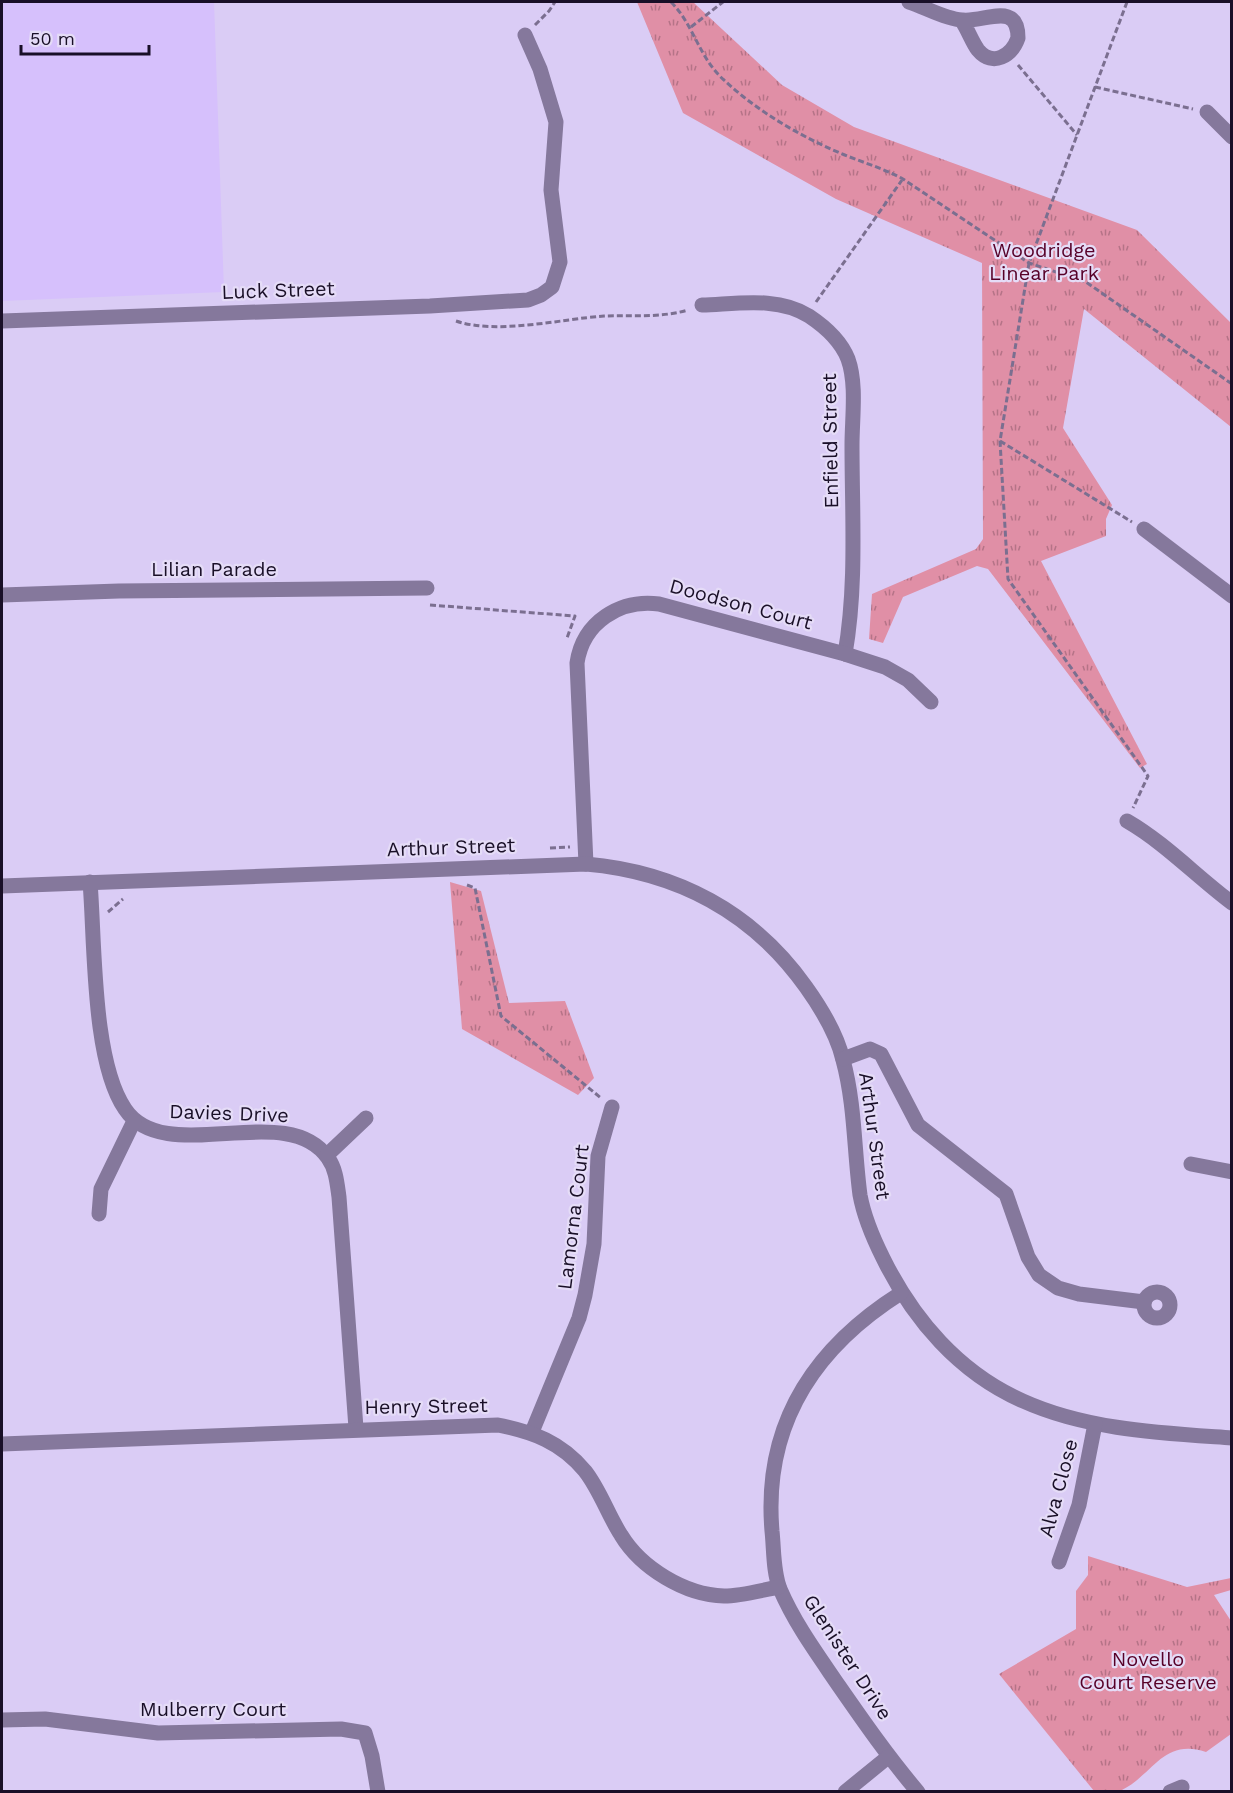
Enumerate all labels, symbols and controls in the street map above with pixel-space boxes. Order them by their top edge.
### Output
scale bar [21,18,148,56]
text: 50 m [30,28,75,49]
park label: Woodridge Linear Park [989,238,1099,285]
street label: Luck Street [221,276,336,304]
street label: Enfield Street [817,372,843,509]
street label: Lilian Parade [151,557,277,581]
street label: Doodson Court [667,573,816,635]
street label: Arthur Street [386,833,516,861]
street label: Arthur Street [854,1071,896,1202]
street label: Davies Drive [169,1099,289,1127]
street label: Lamorna Court [552,1142,594,1291]
street label: Henry Street [364,1393,489,1419]
street label: Alva Close [1033,1436,1083,1540]
street label: Glenister Drive [799,1590,897,1724]
park label: Novello Court Reserve [1079,1647,1217,1694]
street label: Mulberry Court [140,1697,287,1721]

